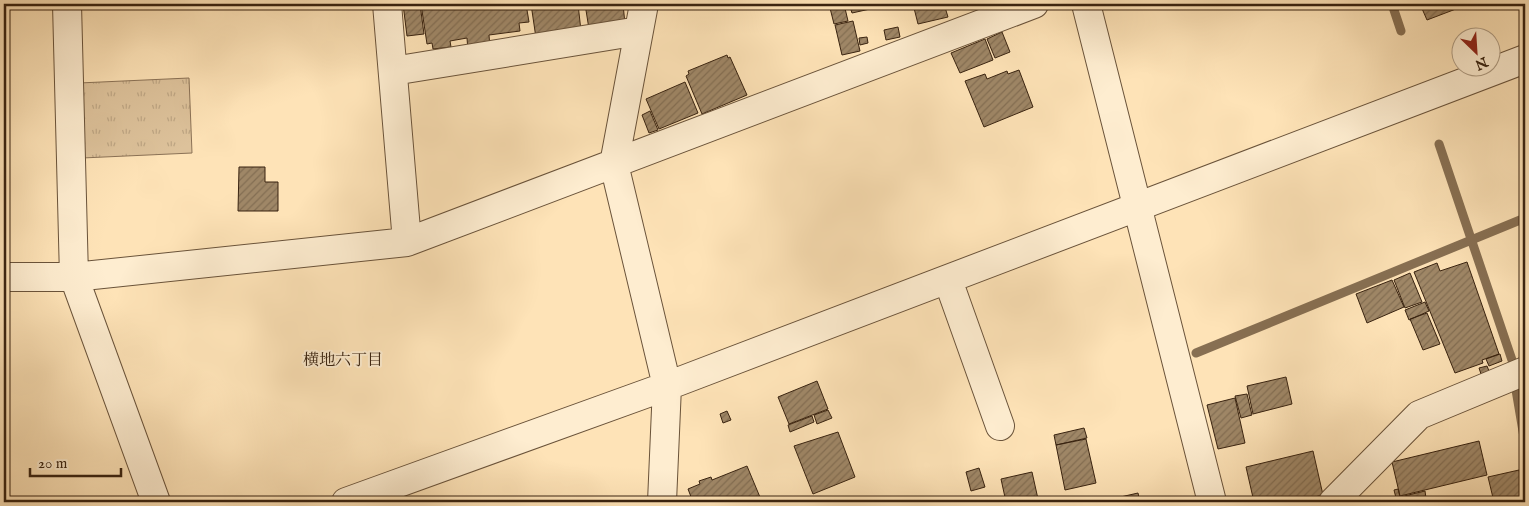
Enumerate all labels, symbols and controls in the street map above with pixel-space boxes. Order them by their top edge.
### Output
north arrow [1452,28,1502,78]
text: N [1472,52,1491,74]
district label: 横地六丁目 [303,351,383,371]
scale bar [30,446,121,478]
text: 20 m [38,454,68,473]

